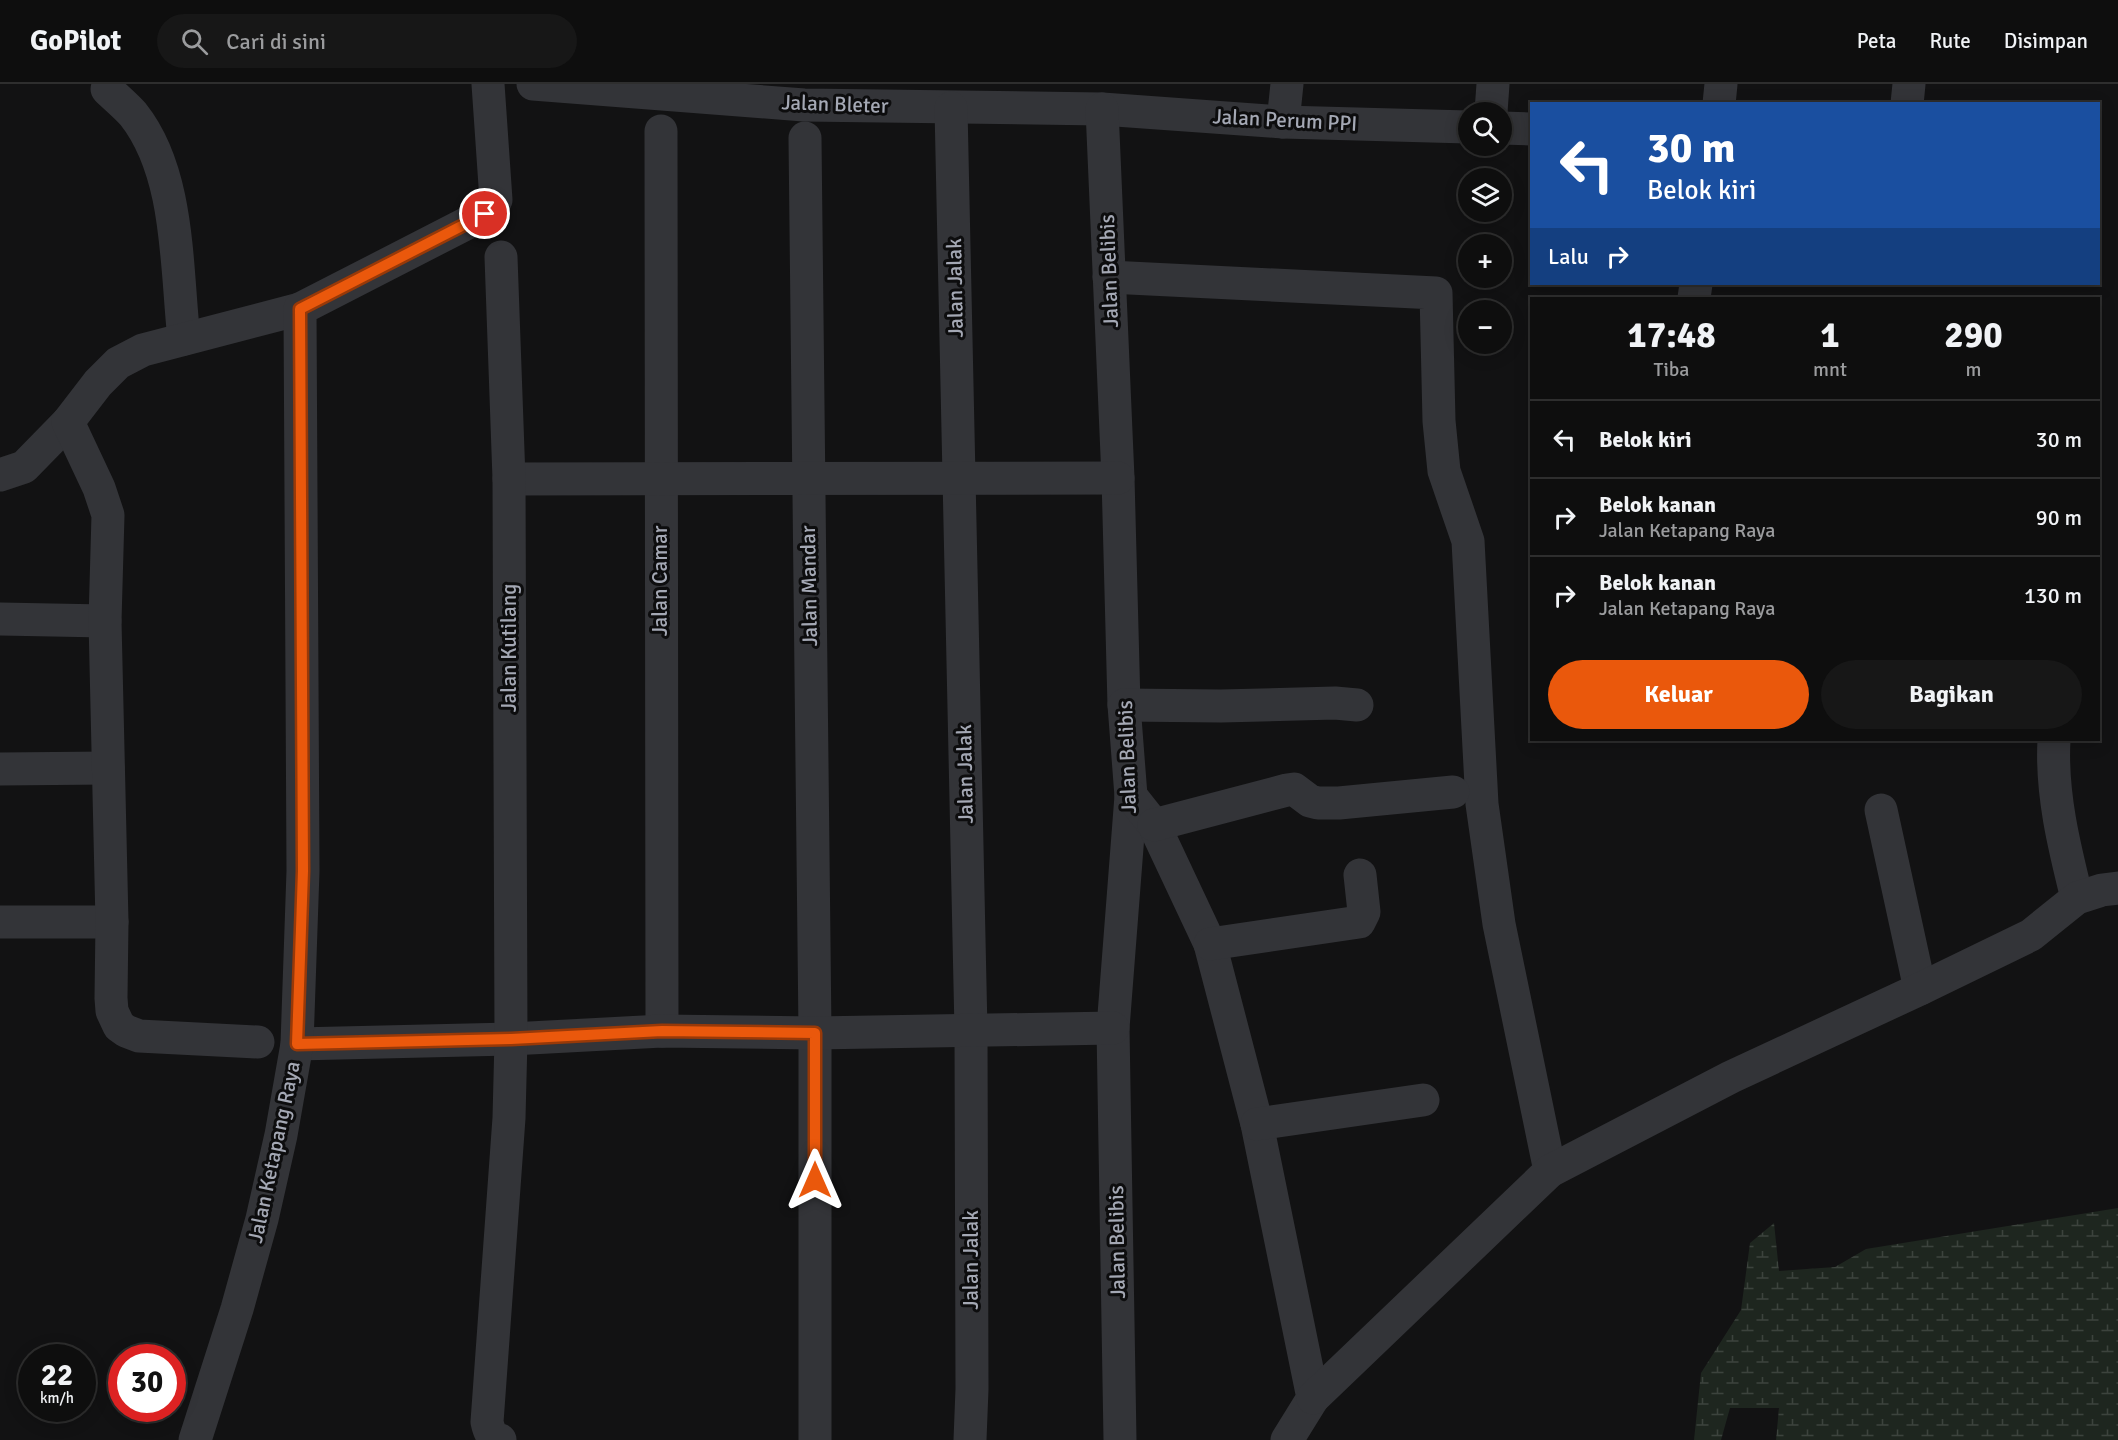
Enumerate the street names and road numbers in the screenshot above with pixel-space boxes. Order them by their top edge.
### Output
street label: Jalan Bleter [781,89,889,119]
street label: Jalan Perum PPI [1212,103,1358,137]
street label: Jalan Belibis [1094,214,1124,328]
street label: Jalan Jalak [941,238,969,338]
street label: Jalan Camar [647,525,673,636]
street label: Jalan Mandar [795,525,823,647]
street label: Jalan Kutilang [496,584,522,712]
street label: Jalan Belibis [1112,700,1142,814]
street label: Jalan Jalak [951,724,979,824]
street label: Jalan Ketapang Raya [242,1059,306,1245]
street label: Jalan Belibis [1103,1185,1131,1299]
street label: Jalan Jalak [958,1210,984,1310]

